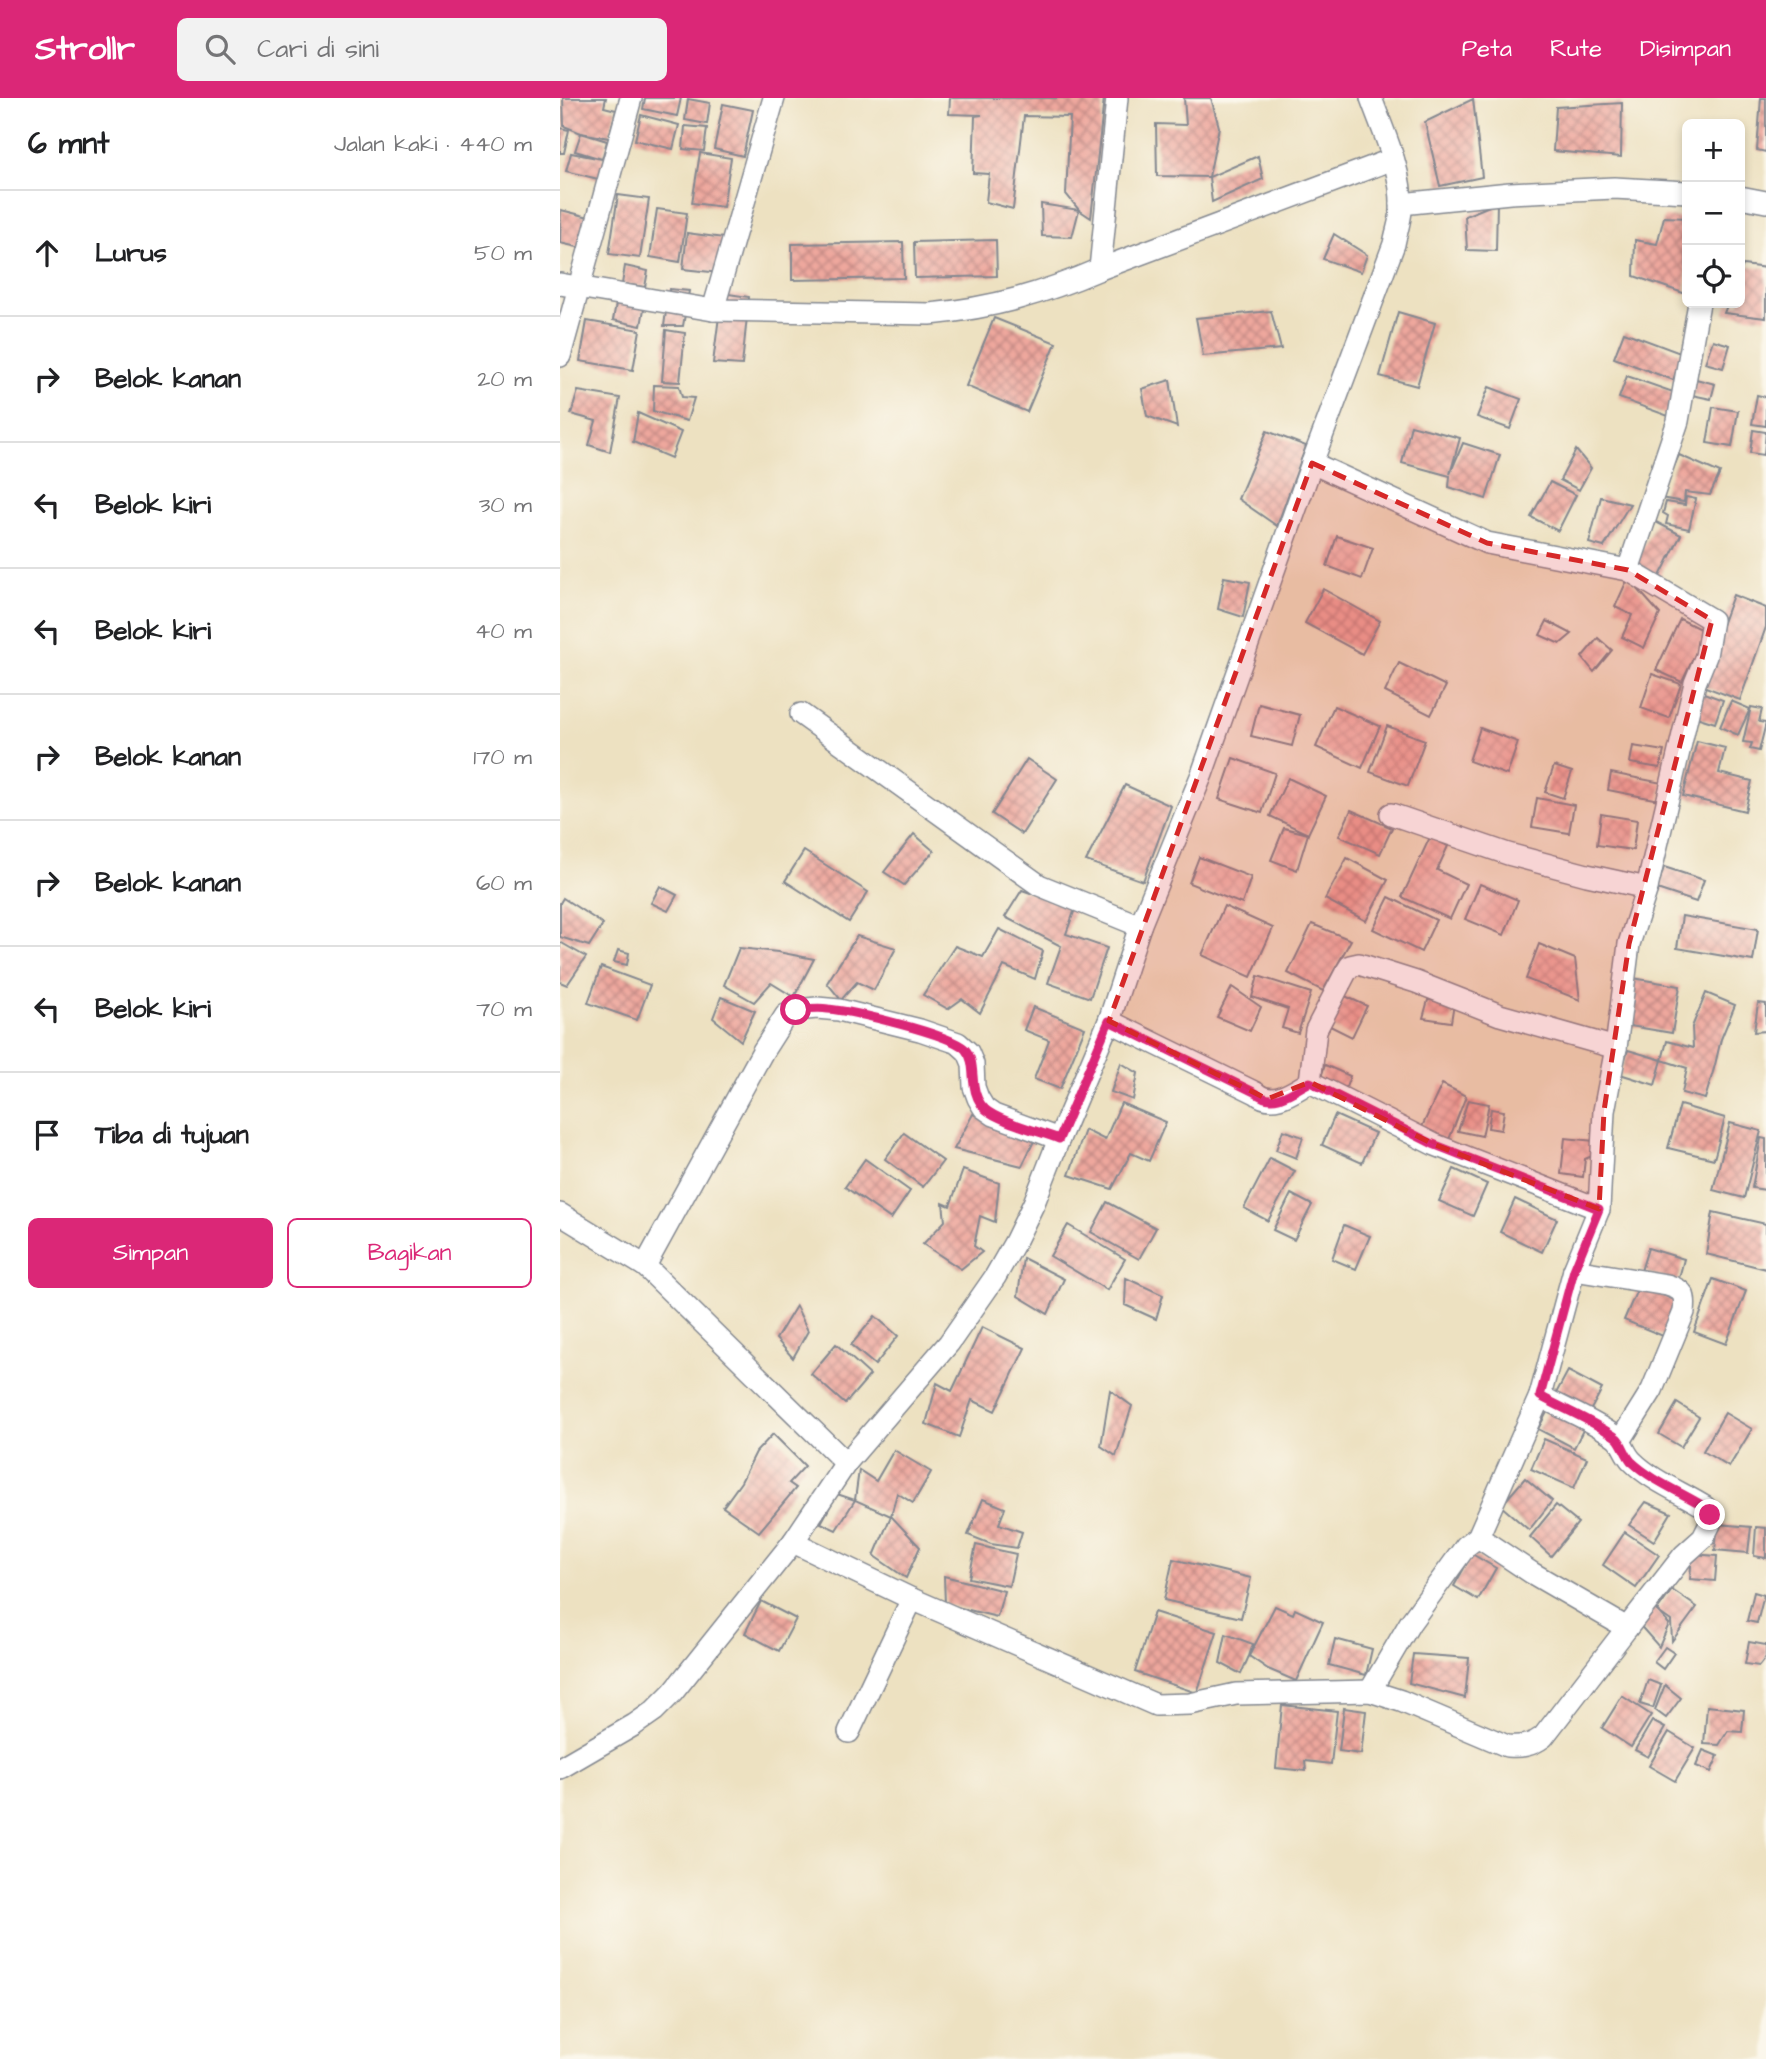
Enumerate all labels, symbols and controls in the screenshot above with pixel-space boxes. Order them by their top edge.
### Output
search box [177,18,667,81]
text: Strollr [35,26,135,72]
icon: search [201,30,239,68]
text: Cari di sini [257,31,379,67]
text: Peta [1462,32,1512,66]
text: Rute [1550,32,1602,66]
text: Disimpan [1640,32,1731,66]
map controls [1682,119,1745,308]
button: + [1682,119,1745,182]
text: 6 mnt [28,123,109,165]
text: Jalan kaki · 440 m [334,128,532,160]
button: − [1682,182,1745,245]
icon: ahead [28,234,66,272]
text: Lurus [95,235,167,271]
text: 50 m [474,237,532,269]
button: locate [1682,245,1745,308]
icon: right [28,360,66,398]
text: Belok kanan [95,361,241,397]
text: 20 m [477,363,532,395]
icon: left [28,486,66,524]
text: Belok kiri [95,487,211,523]
text: 30 m [479,489,532,521]
icon: left [28,612,66,650]
text: Belok kiri [95,613,211,649]
text: 40 m [475,615,532,647]
icon: right [28,738,66,776]
text: Belok kanan [95,739,241,775]
text: 170 m [473,741,532,773]
icon: right [28,864,66,902]
text: Belok kanan [95,865,241,901]
text: 60 m [476,867,532,899]
icon: left [28,990,66,1028]
text: Belok kiri [95,991,211,1027]
text: 70 m [476,993,532,1025]
route start [780,994,811,1025]
icon: arrive [28,1116,66,1154]
text: Tiba di tujuan [95,1117,249,1153]
button: Simpan [28,1218,273,1288]
button: Bagikan [287,1218,532,1288]
route end [1694,1499,1725,1530]

